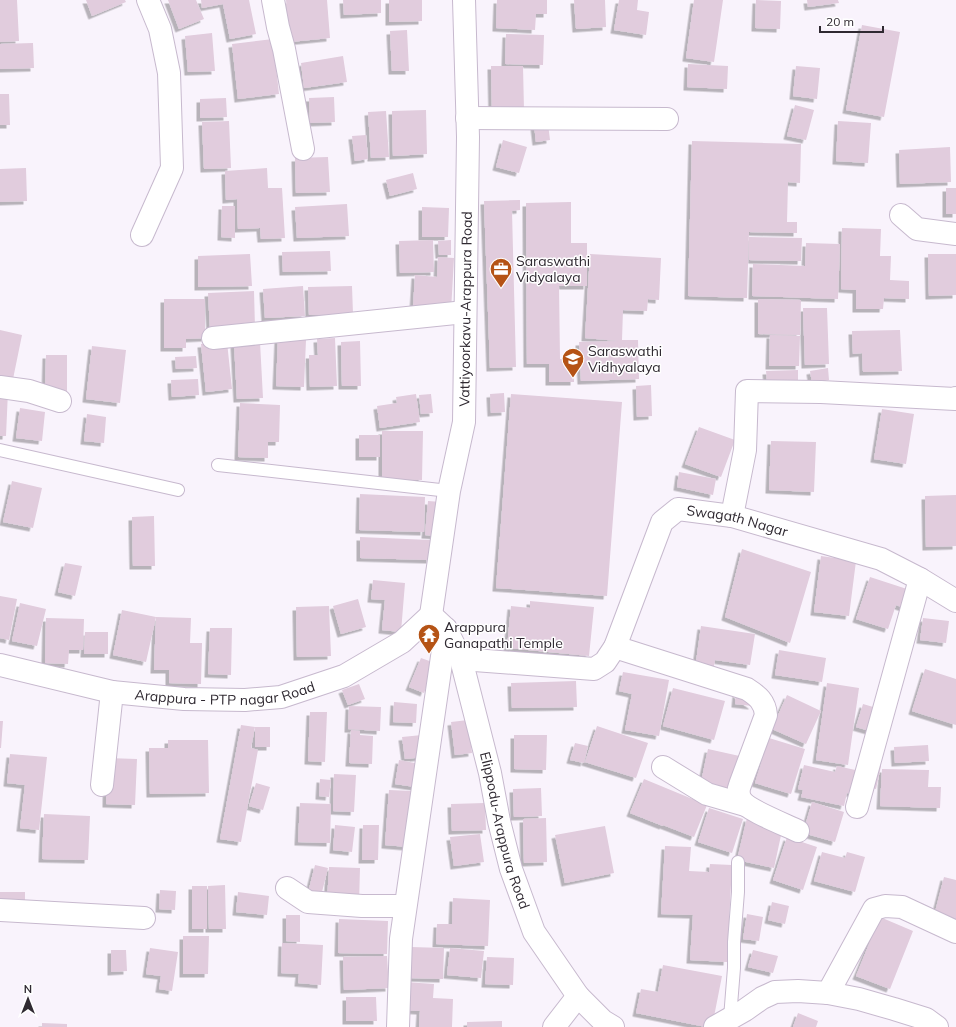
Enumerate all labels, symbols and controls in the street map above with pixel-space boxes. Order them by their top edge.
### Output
scale bar [820,8,883,34]
text: 20 m [826,14,854,29]
street label: Vattiyoorkavu-Arappura Road [455,211,476,407]
place label: Saraswathi Vidyalaya [516,252,590,286]
office icon: Saraswathi Vidyalaya [488,256,514,289]
place label: Saraswathi Vidhyalaya [588,342,662,376]
school or university icon: Saraswathi Vidhyalaya [560,346,586,379]
street label: Swagath Nagar [685,501,791,541]
place label: Arappura Ganapathi Temple [444,618,563,652]
temple icon: Arappura Ganapathi Temple [416,622,442,655]
street label: Arappura - PTP nagar Road [134,677,317,709]
street label: Elippodu-Arappura Road [476,750,534,912]
north arrow [8,979,48,1019]
text: N [24,982,32,996]

